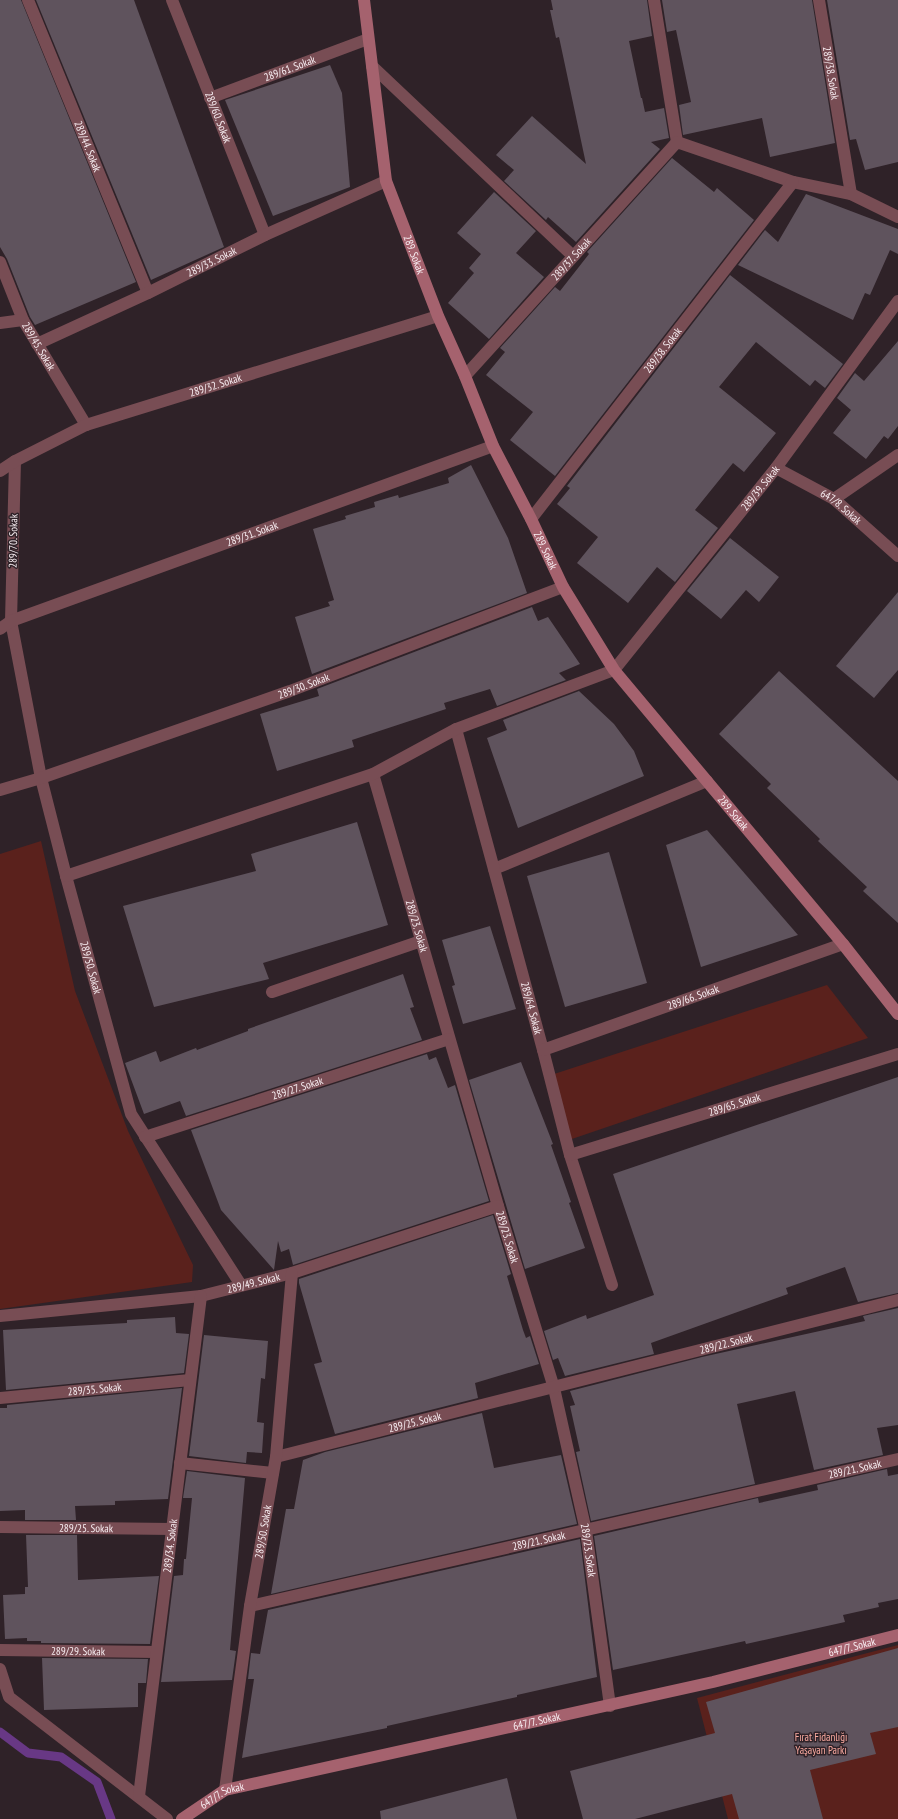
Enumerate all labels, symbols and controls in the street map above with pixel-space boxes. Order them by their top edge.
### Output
street label: 289/38. Sokak [820,45,842,102]
street label: 289/61. Sokak [262,52,318,84]
street label: 289/60. Sokak [202,89,235,146]
street label: 289/44. Sokak [71,119,105,175]
street label: 289. Sokak [400,233,428,277]
street label: 289/37. Sokak [548,234,595,283]
street label: 289/33. Sokak [184,243,239,280]
street label: 289/45. Sokak [19,319,59,374]
street label: 289/38. Sokak [640,324,685,376]
street label: 289/32. Sokak [187,370,244,400]
street label: 289/39. Sokak [738,462,783,513]
street label: 647/8. Sokak [818,486,865,528]
street label: 289/70. Sokak [6,513,20,568]
street label: 289/31. Sokak [224,517,280,549]
street label: 289. Sokak [531,529,561,572]
street label: 289/30. Sokak [276,669,332,702]
street label: 289. Sokak [715,792,752,833]
street label: 289/23. Sokak [403,898,431,954]
street label: 289/50. Sokak [77,940,105,996]
street label: 289/64. Sokak [518,980,546,1037]
street label: 289/66. Sokak [665,981,721,1013]
street label: 289/27. Sokak [270,1073,325,1103]
street label: 289/65. Sokak [706,1090,763,1119]
street label: 289/23. Sokak [493,1209,522,1265]
street label: 289/49. Sokak [225,1269,282,1296]
street label: 289/22. Sokak [698,1330,755,1357]
street label: 289/35. Sokak [67,1379,123,1399]
street label: 289/25. Sokak [387,1408,443,1435]
street label: 289/21. Sokak [827,1456,883,1482]
street label: 289/50. Sokak [251,1503,275,1560]
street label: 289/34. Sokak [160,1518,180,1574]
street label: 289/25. Sokak [59,1521,114,1535]
street label: 289/23. Sokak [577,1522,599,1579]
street label: 289/21. Sokak [511,1528,567,1553]
street label: 647/7. Sokak [827,1634,878,1659]
street label: 289/29. Sokak [51,1644,106,1658]
street label: 647/7. Sokak [512,1709,562,1733]
park label: Fırat Fidanlığı Yaşayan Parkı [795,1730,847,1757]
street label: 647/7. Sokak [197,1779,246,1812]

